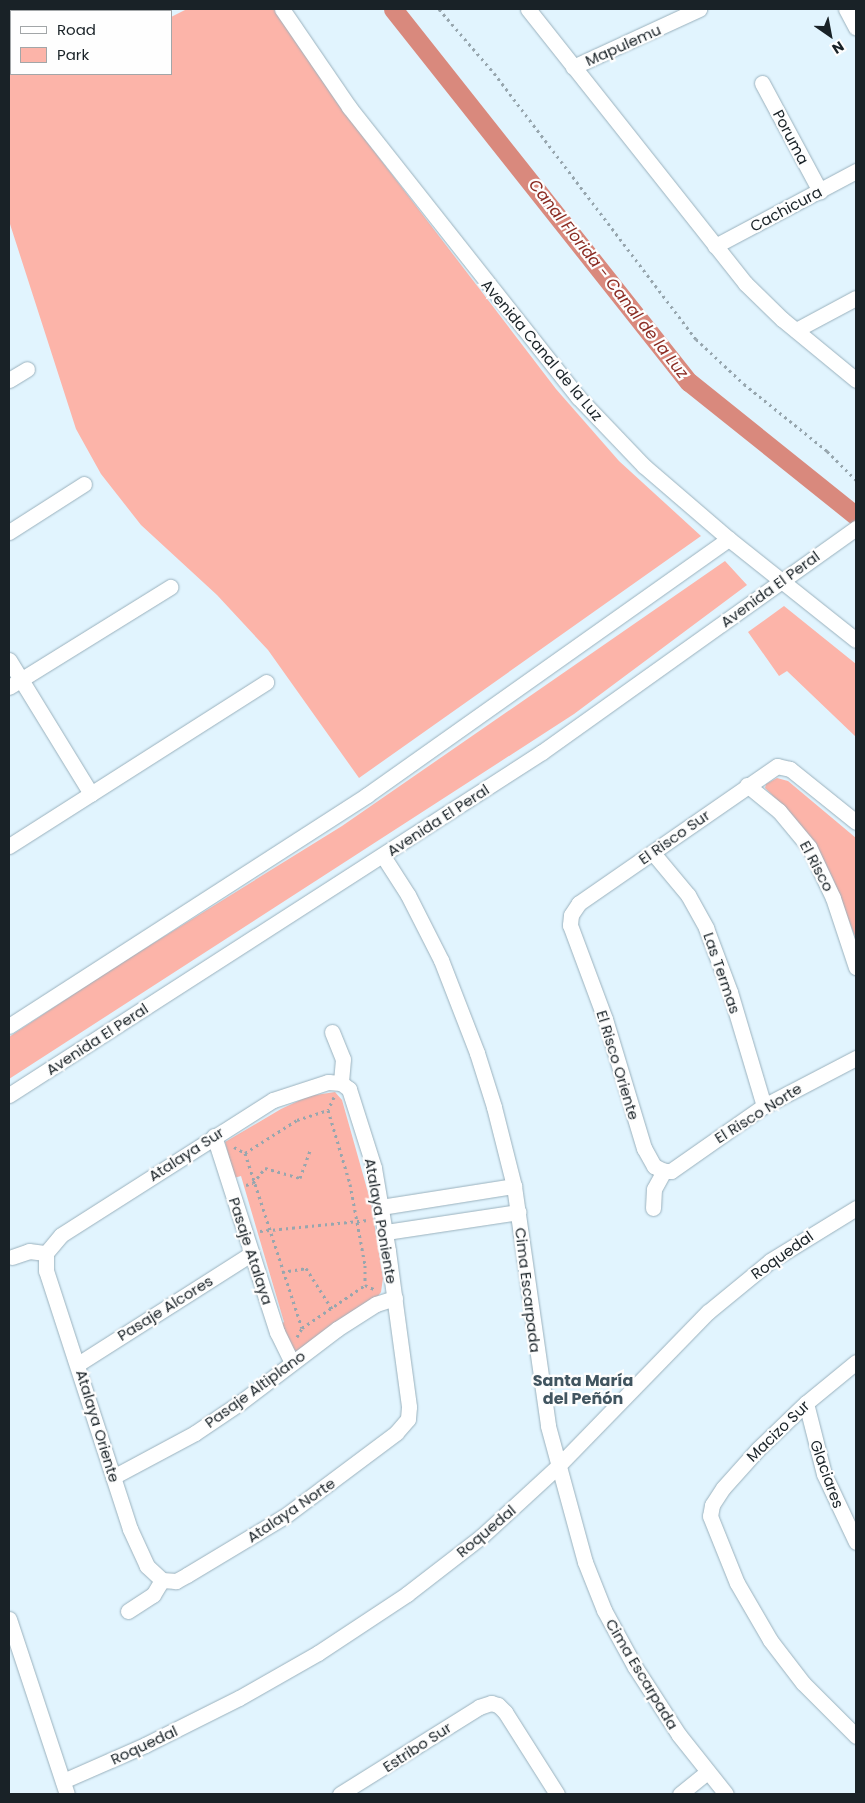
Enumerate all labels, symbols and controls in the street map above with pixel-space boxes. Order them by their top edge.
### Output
legend [10,10,172,75]
north arrow [805,10,855,60]
text: Road [57,19,96,40]
street label: Mapulemu [582,20,664,70]
text: N [828,36,848,59]
text: Park [57,44,89,65]
street label: Poruma [769,107,813,167]
water label: Canal Florida - Canal de la Luz [524,176,692,382]
street label: Cachicura [747,183,825,235]
street label: Avenida Canal de la Luz [478,276,606,424]
street label: Avenida El Peral [717,547,823,631]
street label: Avenida El Peral [384,780,492,860]
street label: El Risco Sur [635,806,713,868]
street label: El Risco [796,838,838,894]
street label: Las Termas [700,930,744,1016]
street label: Avenida El Peral [43,999,151,1079]
street label: El Risco Oriente [593,1008,643,1122]
street label: El Risco Norte [711,1079,805,1147]
street label: Atalaya Sur [145,1123,227,1185]
street label: Atalaya Poniente [361,1157,401,1285]
street label: Pasaje Atalaya [225,1195,277,1307]
street label: Cima Escarpada [511,1226,545,1354]
street label: Roquedal [747,1227,817,1283]
street label: Pasaje Alcores [114,1271,216,1345]
street label: Pasaje Altiplano [201,1346,309,1432]
street label: Atalaya Oriente [72,1367,124,1485]
district label: Santa María del Peñón [533,1371,633,1409]
street label: Macizo Sur [743,1397,813,1465]
street label: Glaciares [806,1437,848,1511]
street label: Atalaya Norte [243,1474,339,1546]
street label: Roquedal [453,1501,519,1561]
street label: Cima Escarpada [602,1615,682,1733]
street label: Estribo Sur [379,1718,455,1776]
street label: Roquedal [108,1722,180,1768]

